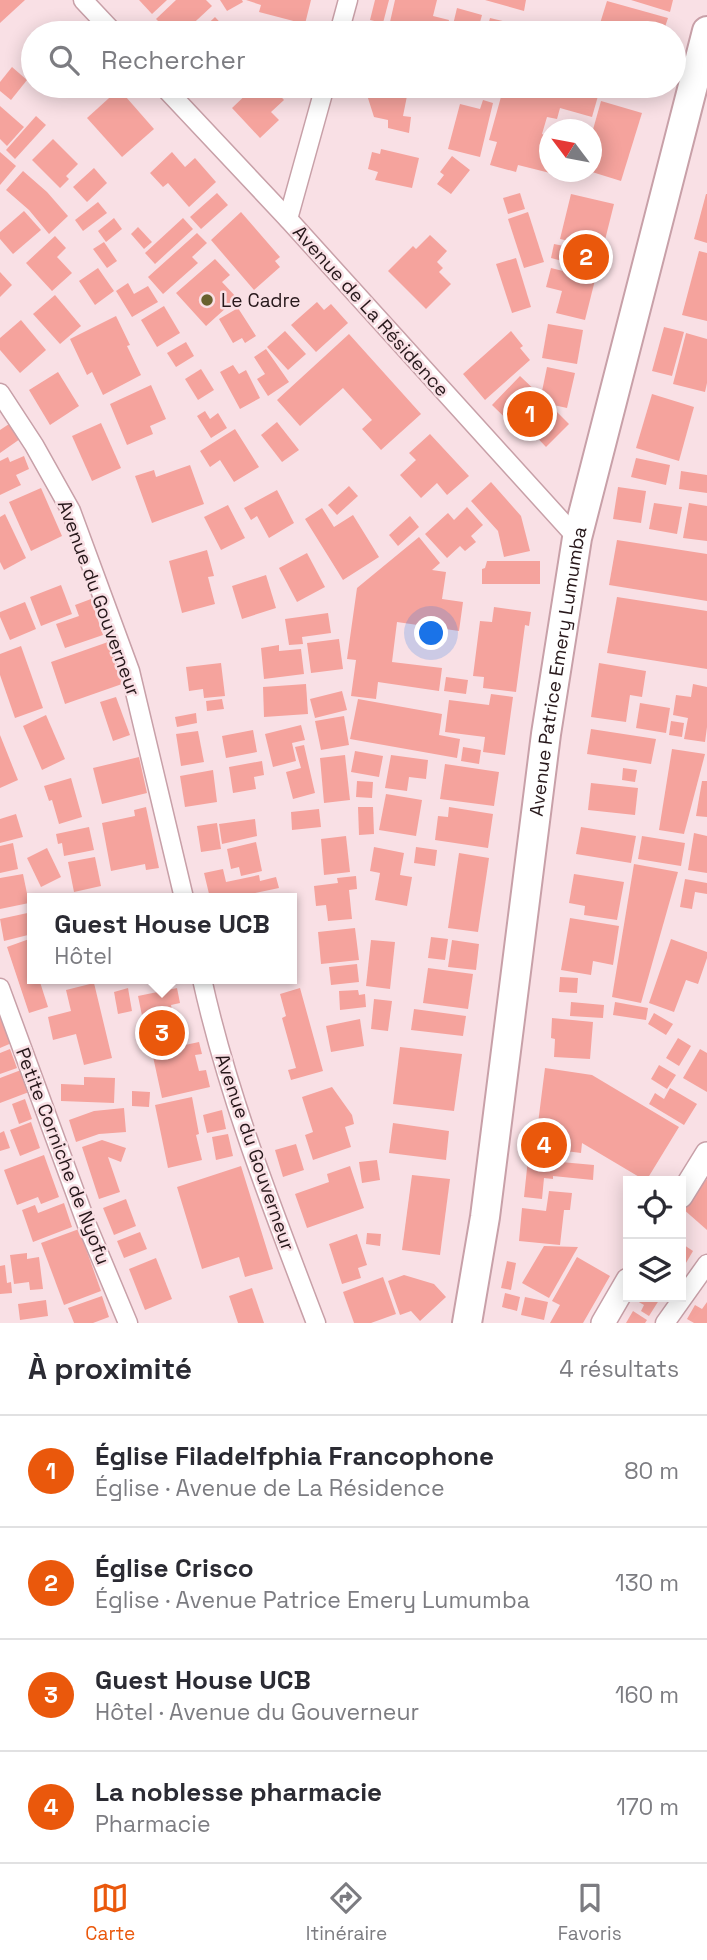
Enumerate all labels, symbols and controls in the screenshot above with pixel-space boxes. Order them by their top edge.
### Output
search box [21,21,686,98]
icon: search [45,41,83,79]
text: Rechercher [101,43,246,77]
north arrow [539,119,602,182]
street label: Avenue de La Résidence [287,220,455,402]
pin: 2 [563,231,609,283]
place label: Le Cadre [221,288,301,313]
marker: Le Cadre [199,292,215,308]
pin: 1 [507,388,553,440]
street label: Avenue du Gouverneur [52,497,146,699]
street label: Avenue Patrice Emery Lumumba [523,524,592,818]
your location [414,616,448,650]
popup [27,893,297,984]
text: Guest House UCB [54,907,270,941]
text: Hôtel [54,941,112,971]
pin: 3 [139,1007,185,1059]
street label: Petite Corniche de Nyofu [10,1044,116,1268]
street label: Avenue du Gouverneur [210,1050,300,1254]
pin: 4 [521,1119,567,1171]
map controls [623,1176,686,1302]
button: locate [623,1176,686,1239]
button: layers [623,1239,686,1302]
text: À proximité [28,1349,192,1388]
text: 4 résultats [559,1354,679,1384]
text: Église Filadelfphia Francophone [95,1439,494,1473]
text: 1 [46,1456,56,1486]
text: 80 m [624,1456,679,1486]
text: Église · Avenue de La Résidence [95,1473,445,1503]
text: Église Crisco [95,1551,254,1585]
text: 2 [44,1568,58,1598]
text: 130 m [615,1568,679,1598]
text: Église · Avenue Patrice Emery Lumumba [95,1585,530,1615]
text: Guest House UCB [95,1663,311,1697]
text: 3 [44,1680,58,1710]
text: 160 m [615,1680,679,1710]
text: Hôtel · Avenue du Gouverneur [95,1697,419,1727]
text: La noblesse pharmacie [95,1775,382,1809]
text: 4 [44,1792,58,1822]
text: 170 m [616,1792,679,1822]
text: Pharmacie [95,1809,211,1839]
tab: Carte [85,1879,135,1946]
tab: Itinéraire [306,1879,387,1946]
tab: Favoris [558,1879,622,1946]

